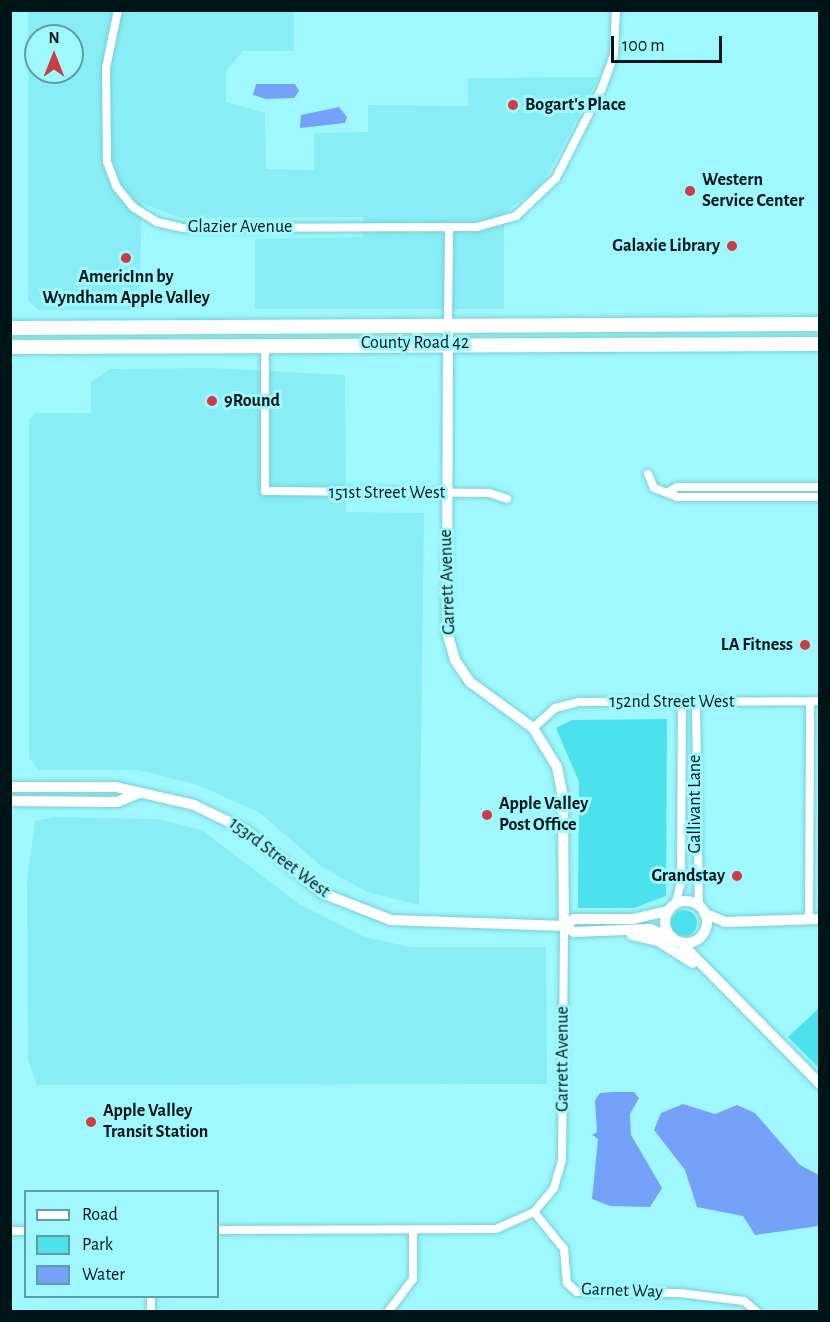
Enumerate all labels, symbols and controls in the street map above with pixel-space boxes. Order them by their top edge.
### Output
north arrow [24,24,84,84]
scale bar [614,24,725,62]
text: N [48,30,60,46]
text: 100 m [622,37,665,55]
place label: Bogart's Place [525,94,626,116]
marker: Bogart's Place [506,98,520,112]
place label: Western Service Center [702,170,804,213]
marker: Western Service Center [683,184,697,198]
street label: Glazier Avenue [188,216,292,238]
place label: Galaxie Library [612,235,720,257]
marker: Galaxie Library [725,239,739,253]
marker: AmericInn by Wyndham Apple Valley [119,251,133,265]
place label: AmericInn by Wyndham Apple Valley [42,267,210,310]
street label: County Road 42 [361,332,469,354]
place label: 9Round [224,390,280,412]
marker: 9Round [205,394,219,408]
street label: 151st Street West [329,482,445,504]
street label: Garrett Avenue [435,529,461,635]
place label: LA Fitness [721,634,793,656]
marker: LA Fitness [798,638,812,652]
street label: 152nd Street West [610,691,734,713]
street label: Gallivant Lane [684,755,706,853]
place label: Apple Valley Post Office [499,794,588,836]
marker: Apple Valley Post Office [480,808,494,822]
street label: 153rd Street West [224,813,334,903]
place label: Grandstay [651,865,725,887]
marker: Grandstay [730,869,744,883]
street label: Garrett Avenue [552,1006,574,1112]
place label: Apple Valley Transit Station [103,1101,208,1144]
marker: Apple Valley Transit Station [84,1115,98,1129]
legend [24,1190,219,1298]
text: Road [82,1206,118,1224]
text: Park [82,1236,113,1254]
text: Water [82,1266,125,1284]
street label: Garnet Way [581,1279,663,1303]

